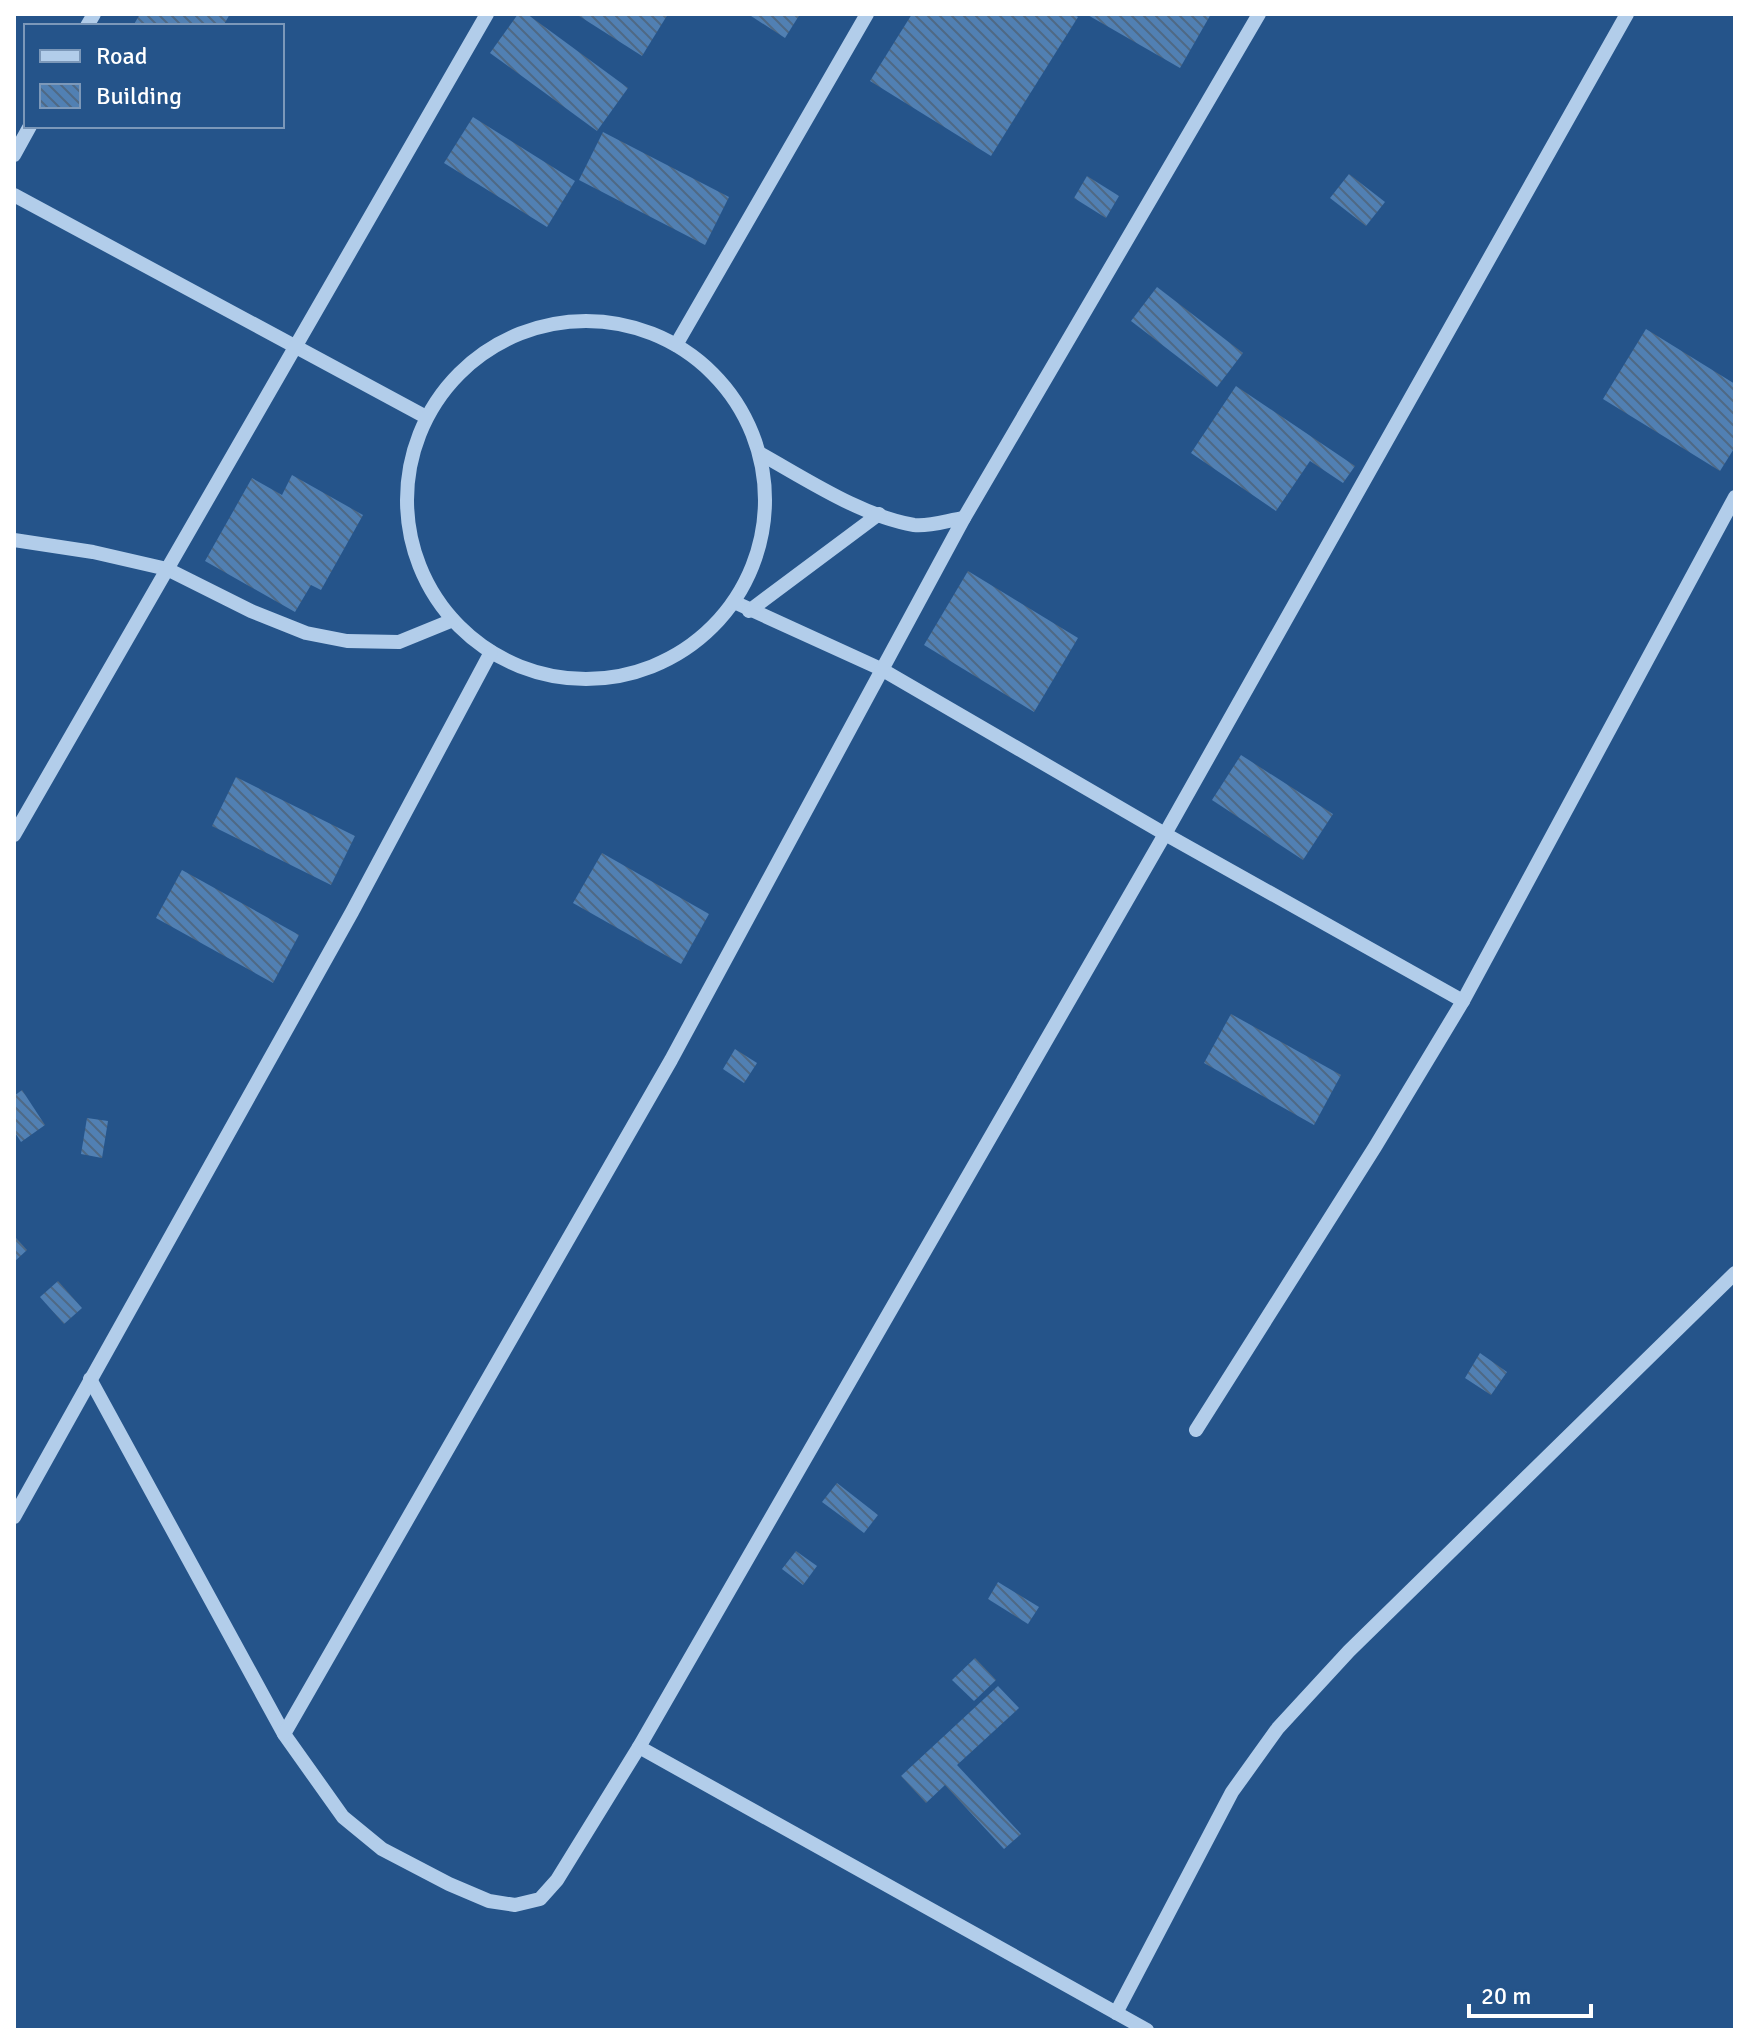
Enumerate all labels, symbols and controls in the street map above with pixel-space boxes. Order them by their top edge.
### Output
legend [24,24,284,128]
text: Road [96,41,147,71]
text: Building [96,81,182,111]
scale bar [1469,1968,1591,2018]
text: 20 m [1481,1981,1531,2011]

